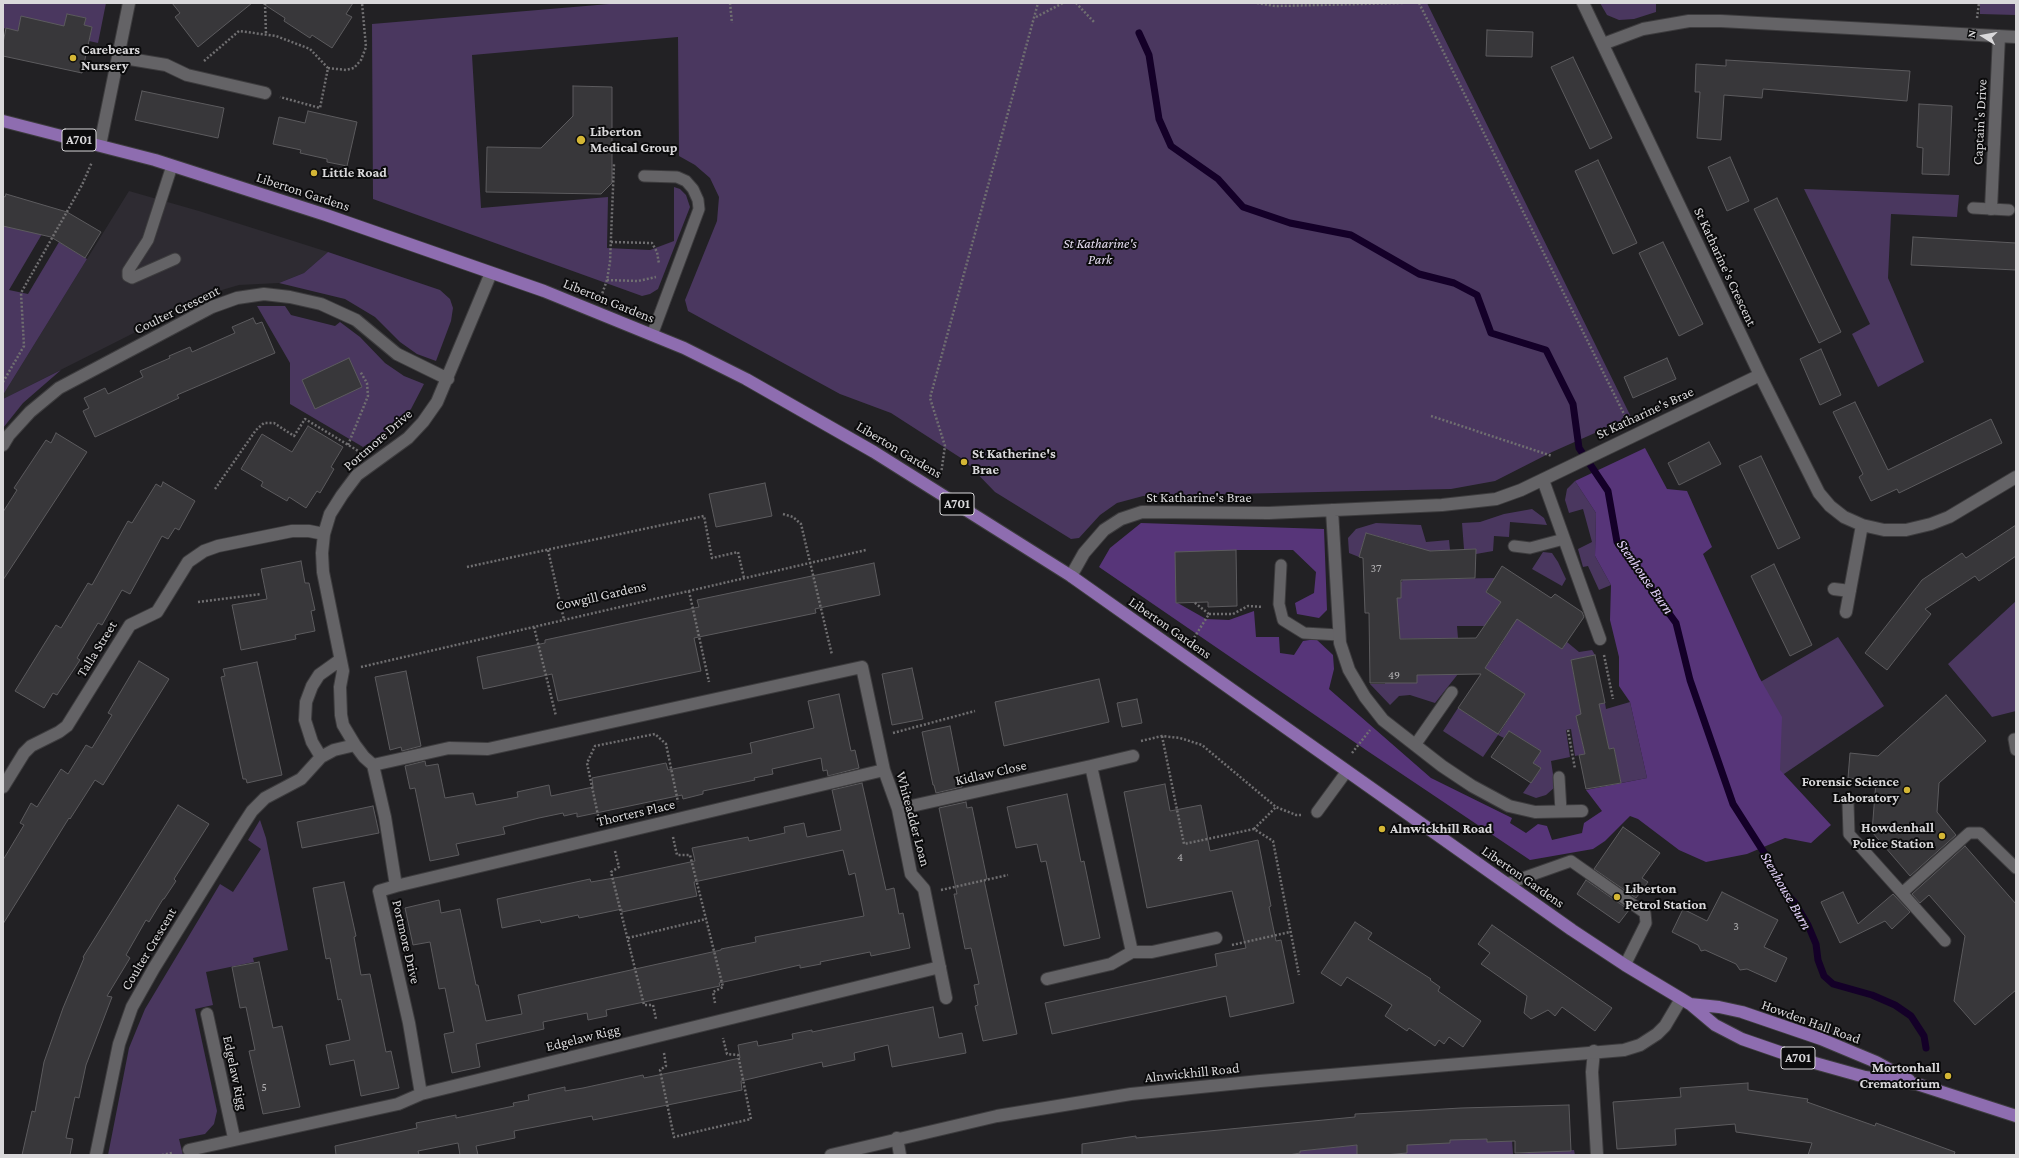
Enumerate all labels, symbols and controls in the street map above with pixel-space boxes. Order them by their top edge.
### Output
north arrow [1963,16,2003,56]
text: N [1965,29,1978,39]
place label: Carebears Nursery [81,42,140,74]
marker: Carebears Nursery [68,53,78,63]
street label: Captain's Drive [1969,79,1991,165]
place label: Liberton Medical Group [590,124,677,156]
road number: A701 [62,129,96,151]
marker: Liberton Medical Group [575,134,587,146]
place label: Little Road [322,165,387,181]
marker: Little Road [309,168,319,178]
street label: Liberton Gardens [254,169,352,215]
street label: St Katharine's Crescent [1690,205,1760,329]
park label: St Katharine's Park [1063,236,1137,268]
street label: Liberton Gardens [561,275,657,327]
street label: Coulter Crescent [131,282,223,338]
street label: St Katharine's Brae [1594,383,1696,443]
street label: Portmore Drive [340,406,416,474]
street label: Liberton Gardens [853,418,945,482]
place label: St Katherine's Brae [972,446,1056,478]
marker: St Katherine's Brae [959,457,969,467]
street label: St Katharine's Brae [1146,490,1252,506]
road number: A701 [940,493,974,515]
water label: Stenhouse Burn [1613,536,1677,618]
house number: 37 [1370,561,1382,575]
street label: Cowgill Gardens [554,577,648,615]
street label: Liberton Gardens [1125,593,1215,663]
street label: Talla Street [73,618,121,680]
house number: 49 [1388,668,1400,682]
street label: Kidlaw Close [954,757,1028,789]
street label: Whiteadder Loan [892,770,934,868]
place label: Forensic Science Laboratory [1802,774,1899,806]
marker: Forensic Science Laboratory [1902,785,1912,795]
street label: Thorters Place [595,796,677,830]
place label: Howdenhall Police Station [1852,820,1934,852]
place label: Alnwickhill Road [1390,821,1492,837]
marker: Alnwickhill Road [1377,824,1387,834]
marker: Howdenhall Police Station [1937,831,1947,841]
street label: Liberton Gardens [1478,842,1568,912]
water label: Stenhouse Burn [1756,849,1816,933]
house number: 4 [1177,850,1183,864]
place label: Liberton Petrol Station [1625,881,1707,914]
marker: Liberton Petrol Station [1612,892,1622,902]
street label: Portmore Drive [388,899,424,985]
street label: Coulter Crescent [118,905,180,993]
house number: 3 [1733,919,1739,933]
street label: Howden Hall Road [1759,996,1863,1048]
street label: Edgelaw Rigg [544,1021,622,1055]
street label: Edgelaw Rigg [219,1034,251,1112]
road number: A701 [1781,1047,1815,1069]
street label: Alnwickhill Road [1144,1060,1240,1086]
place label: Mortonhall Crematorium [1859,1060,1940,1092]
marker: Mortonhall Crematorium [1943,1071,1953,1081]
house number: 5 [261,1080,267,1094]

